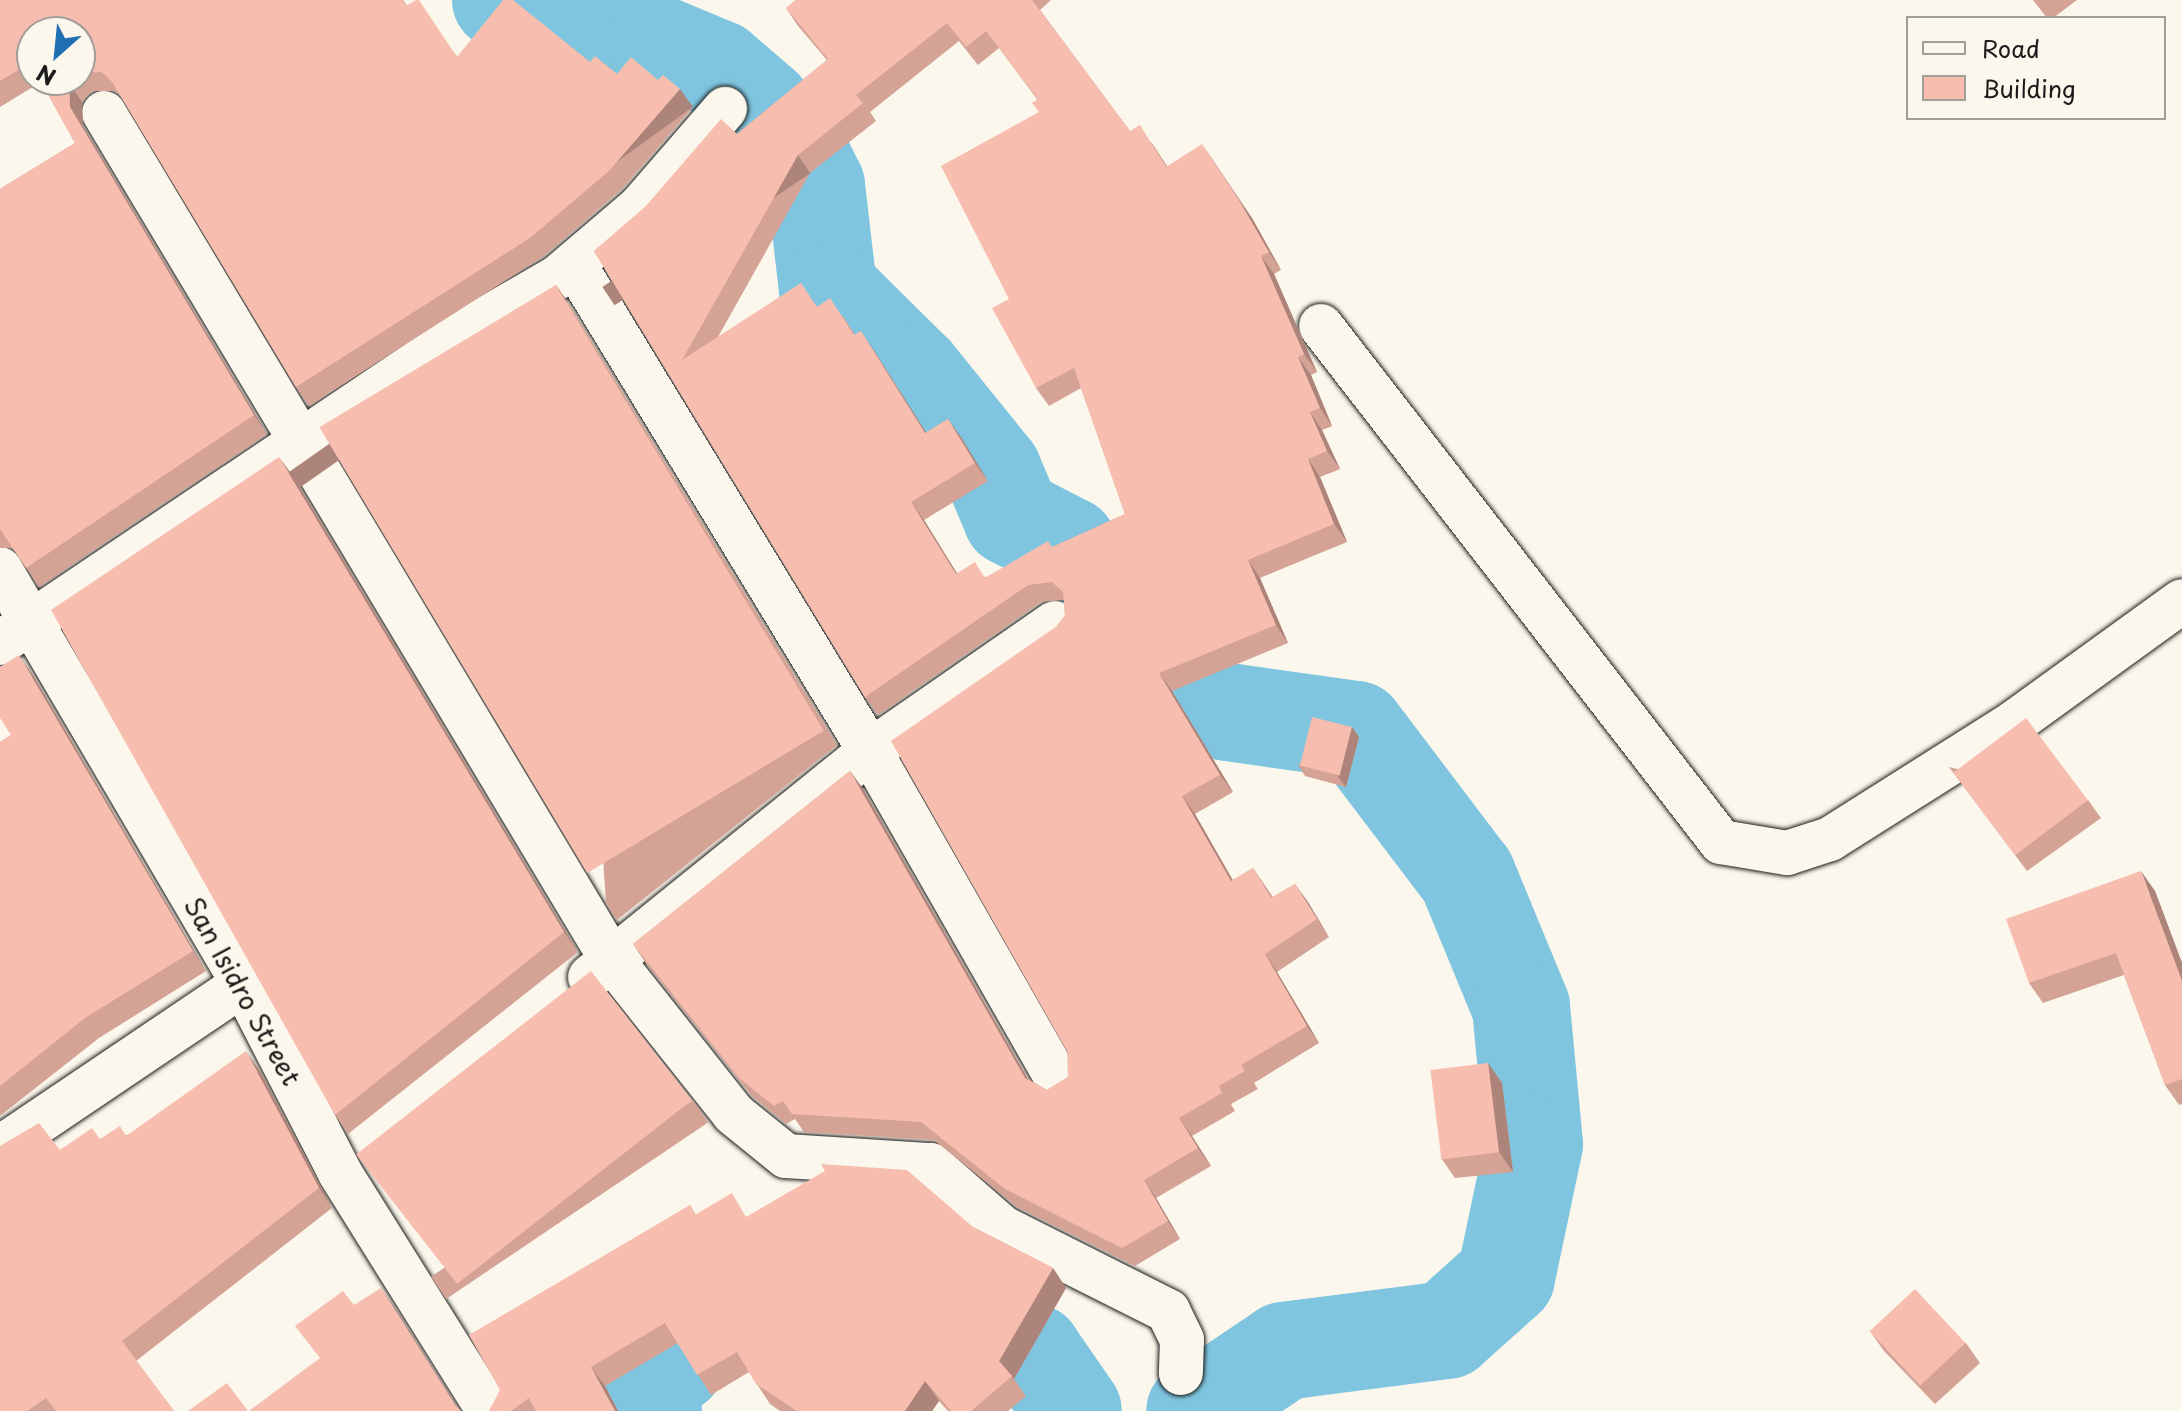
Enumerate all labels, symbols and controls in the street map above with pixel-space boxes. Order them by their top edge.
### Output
north arrow [16,16,96,96]
legend [1906,16,2166,120]
text: Road [1982,30,2040,66]
text: N [31,57,61,95]
text: Building [1982,70,2076,106]
street label: San Isidro Street [179,892,307,1090]

